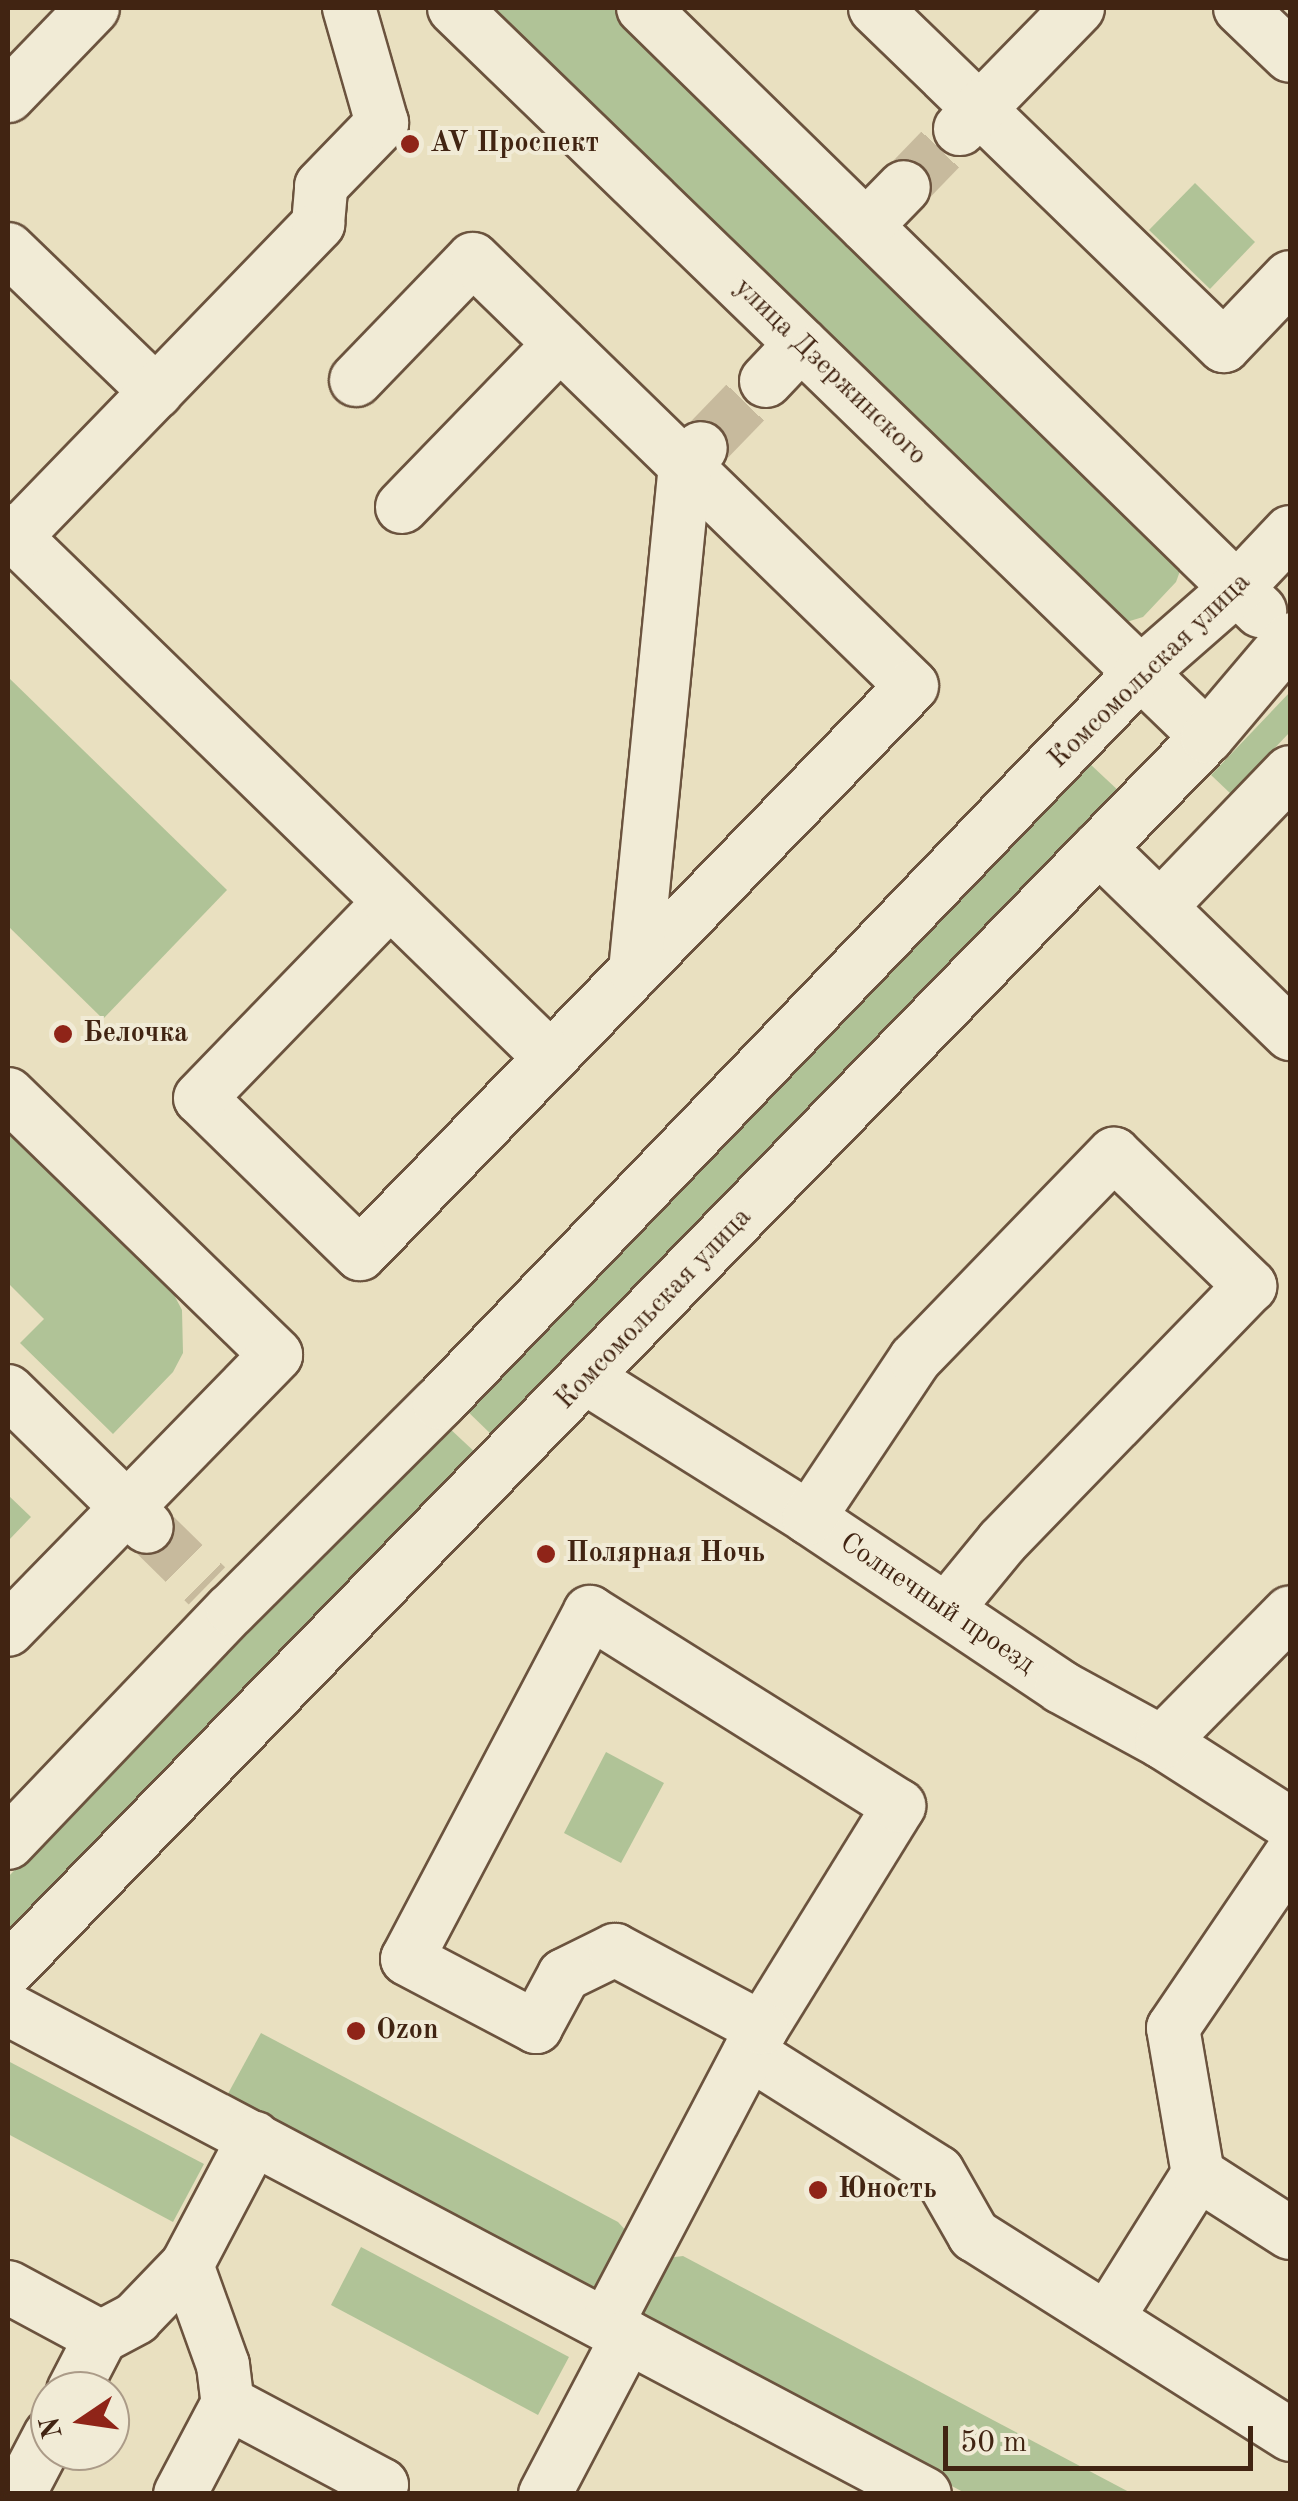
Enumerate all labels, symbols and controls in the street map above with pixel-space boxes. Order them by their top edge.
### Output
place label: AV Проспект [430,127,599,161]
marker: AV Проспект [399,133,421,155]
street label: улица Дзержинского [727,271,933,473]
street label: Комсомольская улица [1042,566,1258,776]
place label: Белочка [83,1017,188,1051]
marker: Белочка [52,1023,74,1045]
street label: Комсомольская улица [549,1201,759,1417]
street label: Солнечный проезд [833,1526,1041,1682]
place label: Полярная Ночь [566,1537,765,1571]
marker: Полярная Ночь [535,1543,557,1565]
place label: Ozon [376,2014,438,2048]
marker: Ozon [345,2020,367,2042]
place label: Юность [838,2173,937,2207]
marker: Юность [807,2179,829,2201]
north arrow [30,2371,130,2471]
scale bar [948,2406,1258,2468]
text: N [37,2414,69,2441]
text: 50 m [960,2428,1027,2458]

